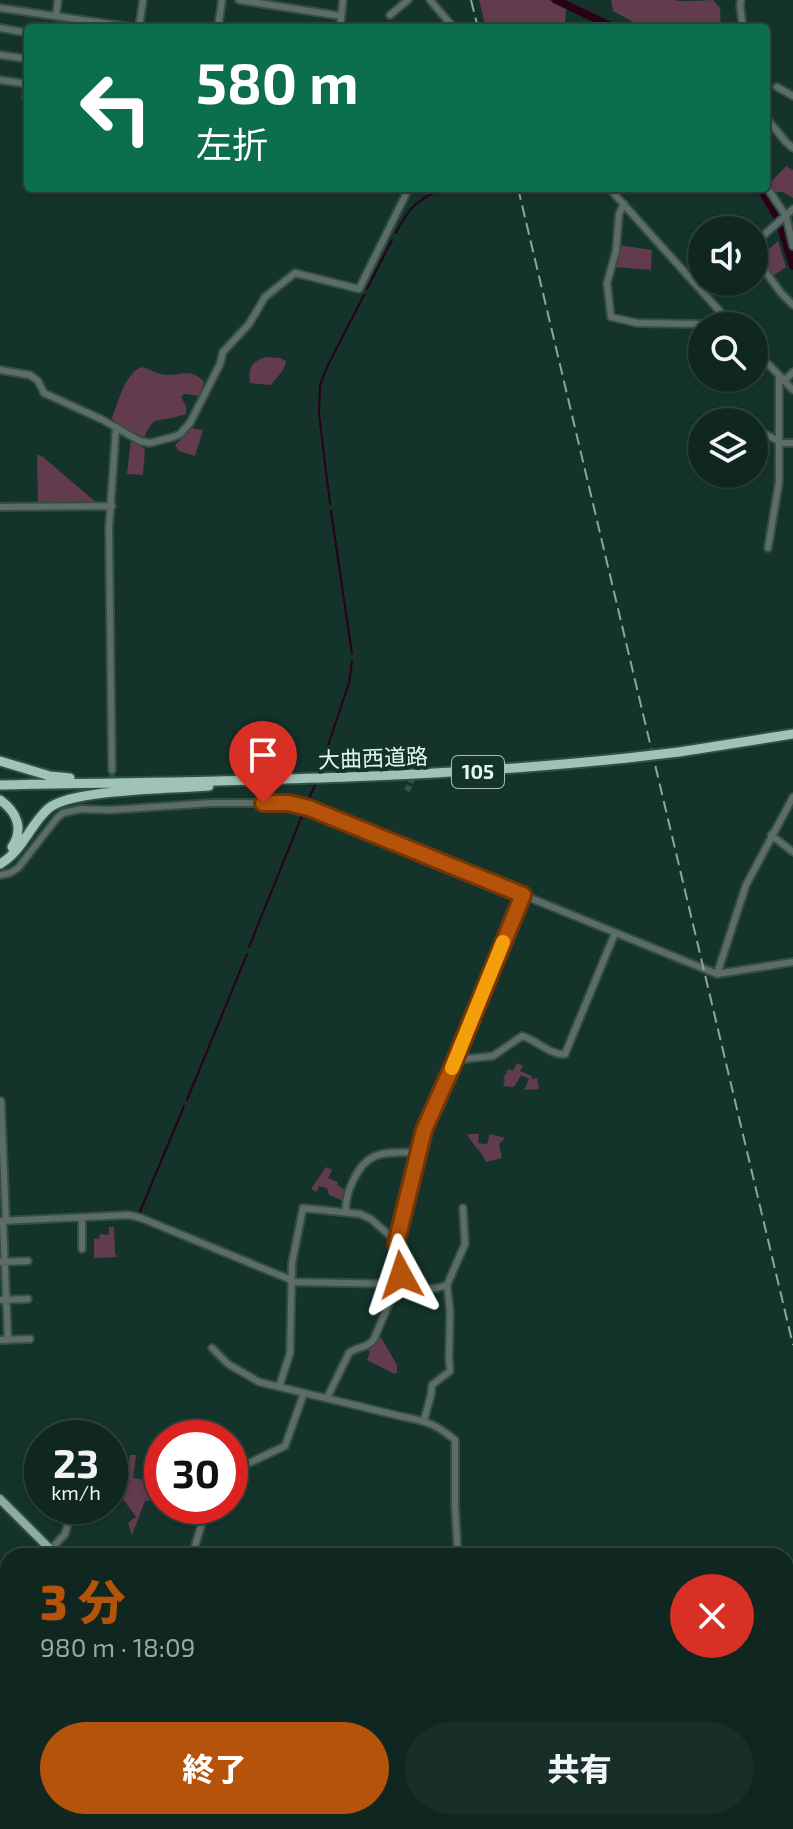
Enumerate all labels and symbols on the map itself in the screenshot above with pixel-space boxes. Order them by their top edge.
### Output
pin [229,721,297,803]
street label: 大曲西道路 [318,742,428,772]
road number: 105 [452,756,504,788]
position arrow [359,1233,443,1317]
speed limit sign: 30 [144,1420,248,1524]

